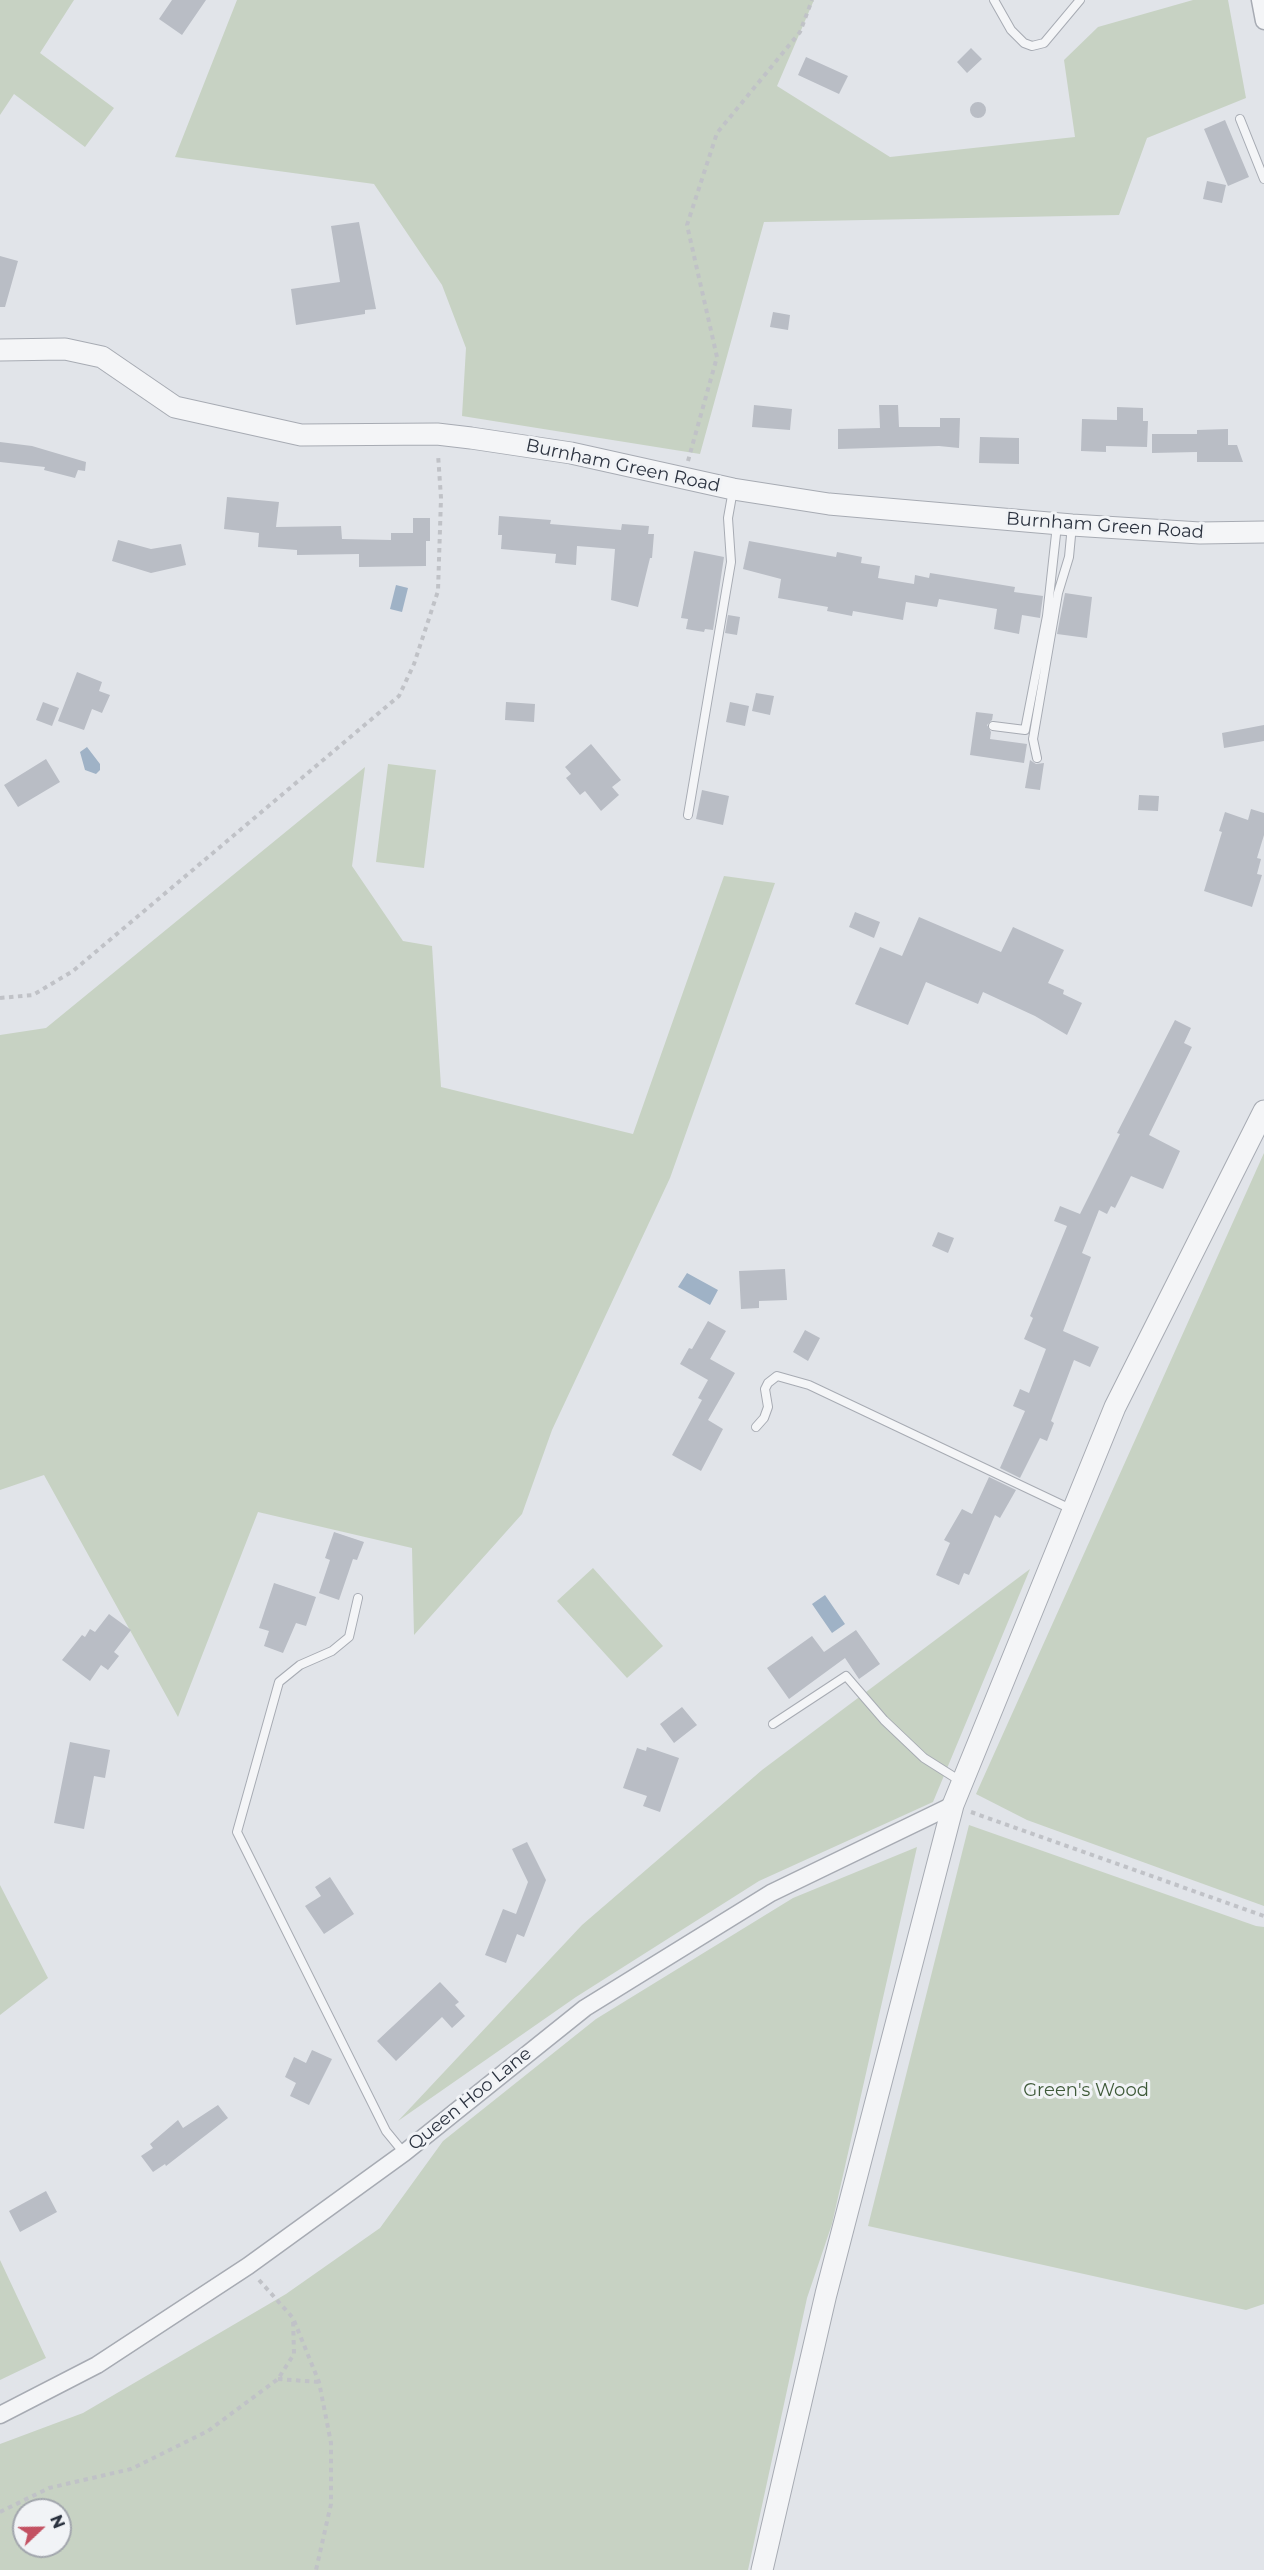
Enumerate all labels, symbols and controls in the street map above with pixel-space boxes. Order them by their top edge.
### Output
street label: Burnham Green Road [524,435,722,497]
street label: Burnham Green Road [1005,508,1205,544]
street label: Queen Hoo Lane [404,2043,536,2155]
park label: Green's Wood [1023,2080,1149,2102]
north arrow [12,2498,72,2558]
text: N [46,2512,69,2531]

